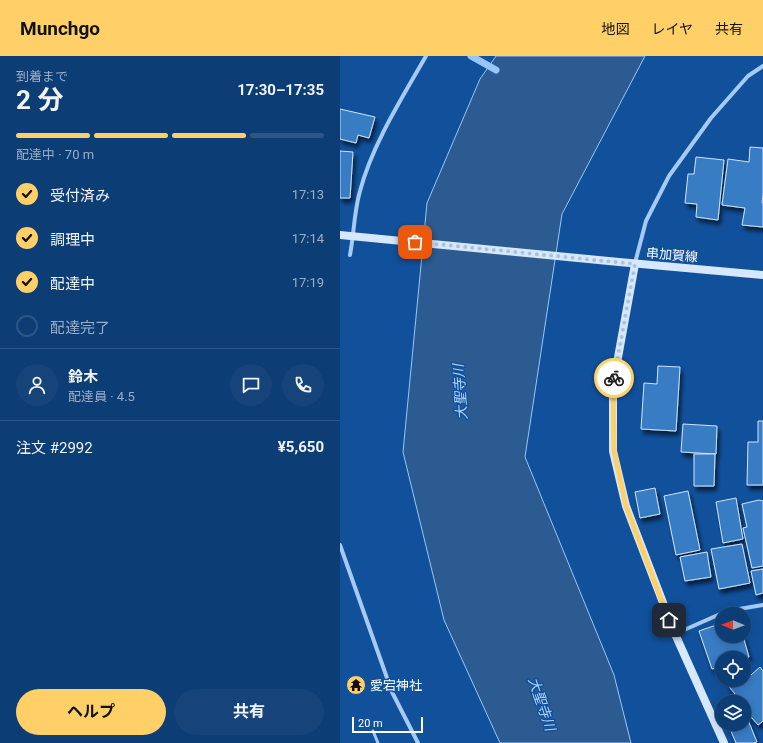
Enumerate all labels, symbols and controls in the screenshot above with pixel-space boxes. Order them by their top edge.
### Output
text: Munchgo [20,17,100,40]
text: 地図 [601,21,629,37]
text: レイヤ [651,21,693,37]
text: 共有 [715,21,743,37]
text: 到着まで [16,69,68,84]
text: 17:30–17:35 [237,81,324,99]
text: 2 分 [16,85,63,115]
text: 配達中 · 70 m [16,147,94,162]
icon: check [16,183,38,205]
text: 受付済み [50,187,110,205]
text: 17:13 [292,187,324,202]
pin [398,225,432,259]
icon: check [16,227,38,249]
text: 調理中 [50,231,95,249]
text: 17:14 [292,231,324,246]
icon: bag [404,231,426,253]
street label: 串加賀線 [645,245,699,265]
icon: check [16,271,38,293]
text: 配達中 [50,275,95,293]
text: 17:19 [292,275,324,290]
text: 配達完了 [50,319,110,337]
courier [594,358,634,398]
water label: 大聖寺川 [450,362,470,420]
button: person [16,364,58,406]
button: chat [230,364,272,406]
button: phone [282,364,324,406]
icon: bike [603,367,625,389]
text: 鈴木 [68,368,98,386]
text: 配達員 · 4.5 [68,389,135,404]
text: ¥5,650 [278,438,324,456]
text: 注文 #2992 [16,439,93,457]
pin [652,603,686,637]
north arrow [715,607,751,643]
map controls [715,607,751,731]
icon: home [658,609,680,631]
button: locate [715,651,751,687]
temple icon: 愛宕神社 [345,674,367,696]
water label: 大聖寺川 [525,675,559,735]
place label: 愛宕神社 [370,678,422,693]
button: ヘルプ [16,689,166,735]
button: 共有 [174,689,324,735]
button: layers [715,695,751,731]
scale bar [352,715,423,734]
text: 20 m [358,717,383,730]

